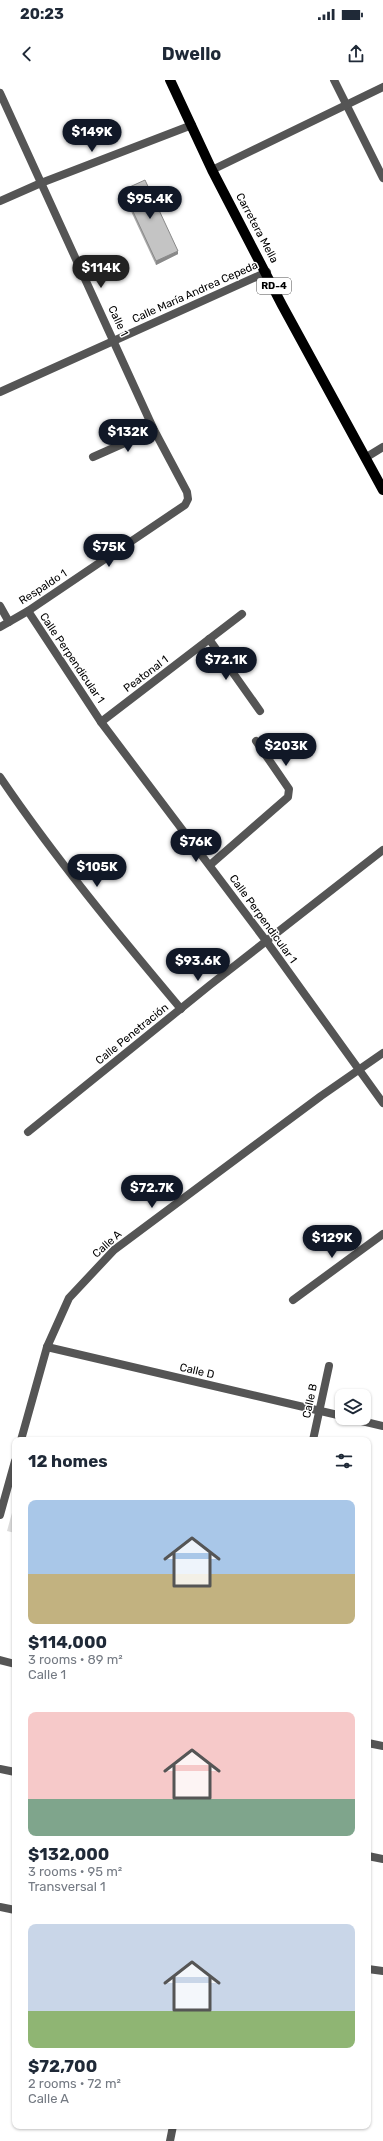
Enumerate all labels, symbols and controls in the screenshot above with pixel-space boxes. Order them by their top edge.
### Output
text: 20:23 [20,5,64,23]
icon: back [16,43,38,65]
text: Dwello [162,43,221,65]
icon: share [345,43,367,65]
pin: $149K [64,119,120,153]
text: $149K [72,124,112,139]
pin: $95.4K [117,186,183,220]
text: $95.4K [127,191,173,206]
street label: Carretera Mella [233,191,281,265]
pin: $114K [73,255,129,289]
street label: Calle María Andrea Cepeda [130,258,260,326]
text: $114K [81,260,121,275]
road number: RD-4 [257,278,291,294]
street label: Calle 1 [105,304,131,338]
pin: $132K [100,419,156,453]
text: $132K [108,424,148,439]
pin: $75K [85,534,133,568]
text: $75K [92,539,126,554]
street label: Respaldo 1 [17,567,69,607]
street label: Calle Perpendicular 1 [37,610,107,706]
pin: $72.1K [193,647,259,681]
text: $72.1K [205,652,247,667]
street label: Peatonal 1 [121,653,171,695]
pin: $203K [258,733,314,767]
text: $203K [264,738,308,753]
pin: $76K [172,829,220,863]
text: $76K [180,834,212,849]
pin: $105K [69,854,125,888]
text: $105K [76,859,118,874]
street label: Calle Perpendicular 1 [227,872,299,966]
pin: $93.6K [165,948,231,982]
text: $93.6K [175,953,221,968]
street label: Calle Penetración [93,1001,171,1067]
pin: $72.7K [119,1175,185,1209]
text: $72.7K [130,1180,174,1195]
pin: $129K [304,1225,360,1259]
street label: Calle A [90,1227,125,1260]
text: $129K [312,1230,352,1245]
street label: Calle D [178,1361,216,1381]
street label: Calle B [300,1383,320,1419]
map controls [335,1389,371,1425]
button: layers [335,1389,371,1425]
icon: filters [333,1450,355,1472]
text: 12 homes [28,1451,108,1471]
icon: home [156,1526,228,1598]
text: $114,000 [28,1632,107,1652]
text: 3 rooms · 89 m² [28,1652,123,1667]
text: Calle 1 [28,1667,66,1682]
icon: home [156,1738,228,1810]
text: $132,000 [28,1844,109,1864]
text: 3 rooms · 95 m² [28,1864,122,1879]
text: Transversal 1 [28,1879,106,1894]
icon: home [156,1950,228,2022]
text: $72,700 [28,2056,97,2076]
text: 2 rooms · 72 m² [28,2076,121,2091]
text: Calle A [28,2091,69,2106]

